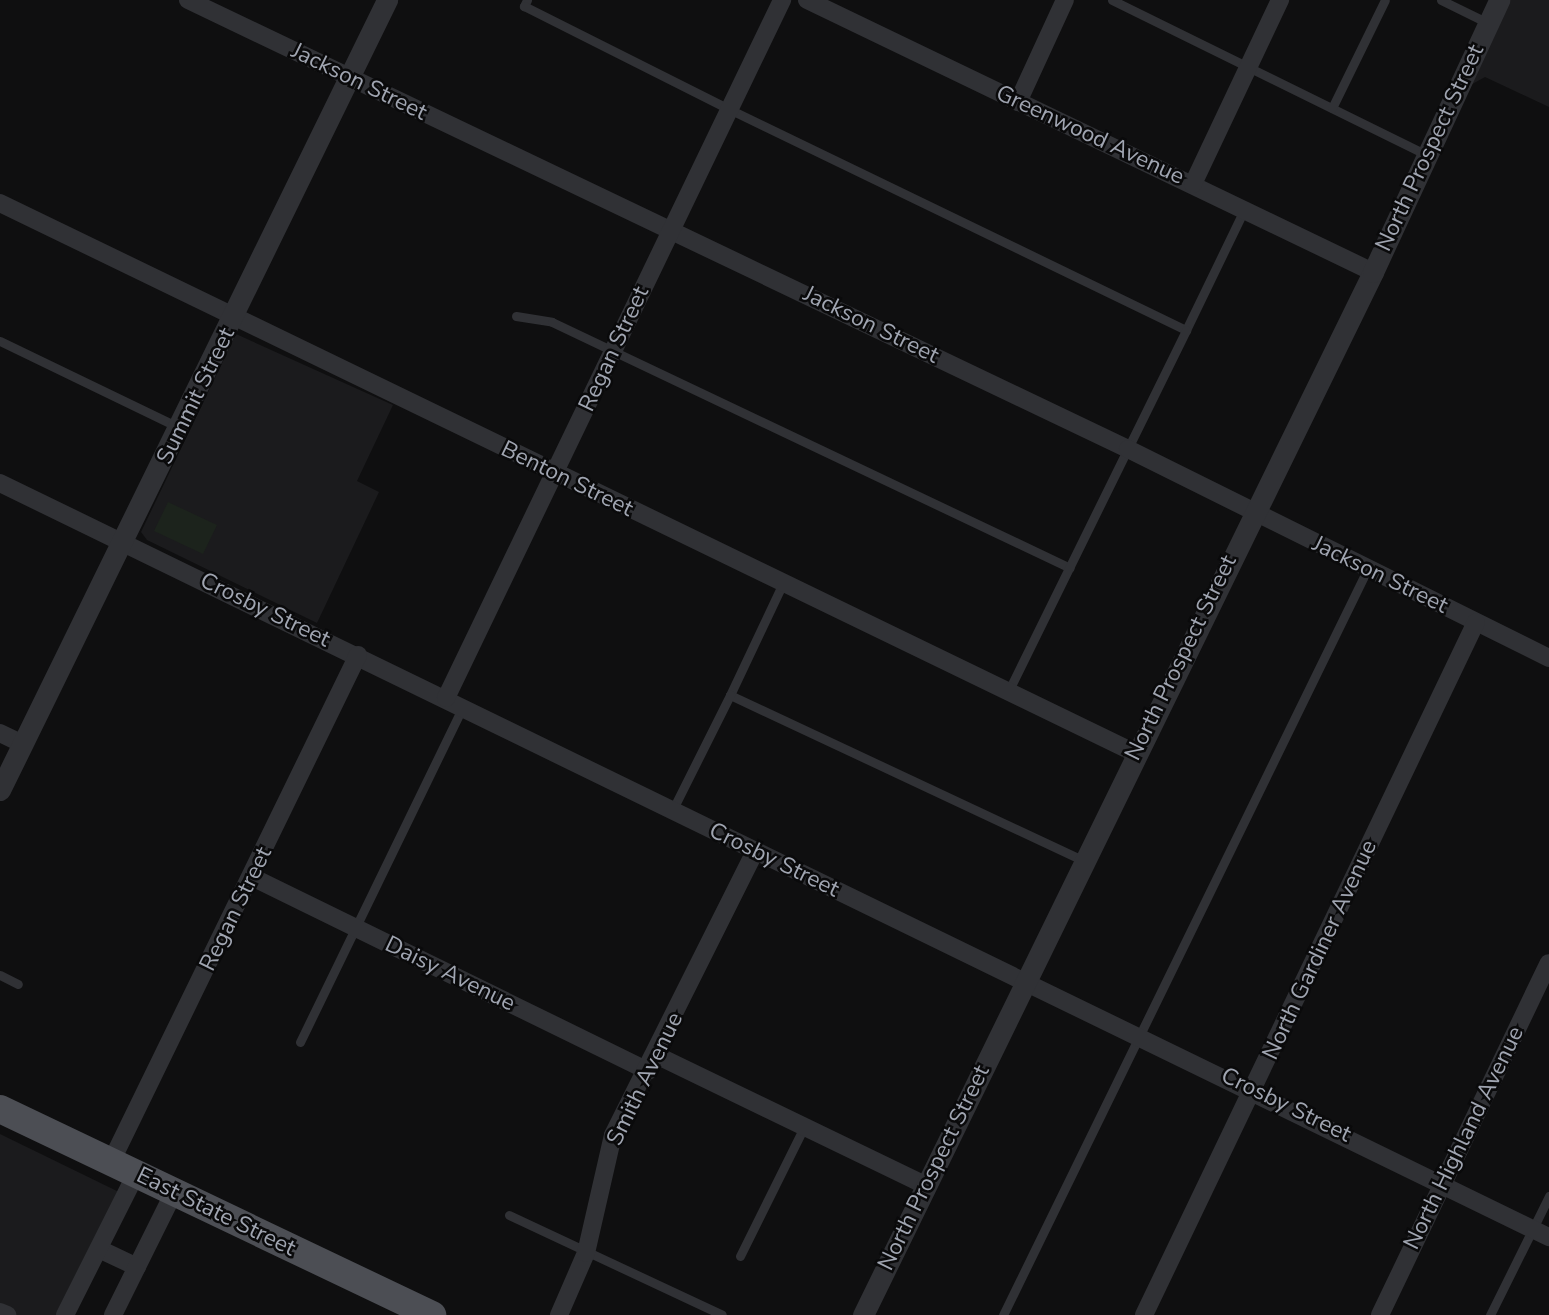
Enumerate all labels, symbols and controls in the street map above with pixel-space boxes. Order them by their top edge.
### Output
street label: Jackson Street [287,37,431,127]
street label: North Prospect Street [1370,40,1490,256]
street label: Greenwood Avenue [991,79,1189,191]
street label: Jackson Street [799,280,943,370]
street label: Regan Street [573,282,655,416]
street label: Summit Street [151,323,241,469]
street label: Benton Street [497,435,637,523]
street label: Jackson Street [1308,530,1452,620]
street label: North Prospect Street [1119,551,1243,765]
street label: Crosby Street [196,567,334,653]
street label: Crosby Street [705,817,843,903]
street label: North Gardiner Avenue [1257,836,1383,1064]
street label: Regan Street [194,842,278,976]
street label: Daisy Avenue [380,931,520,1017]
street label: Smith Avenue [601,1008,689,1150]
street label: North Highland Avenue [1398,1022,1530,1254]
street label: North Prospect Street [872,1061,996,1275]
street label: Crosby Street [1217,1062,1355,1148]
street label: East State Street [132,1162,300,1262]

